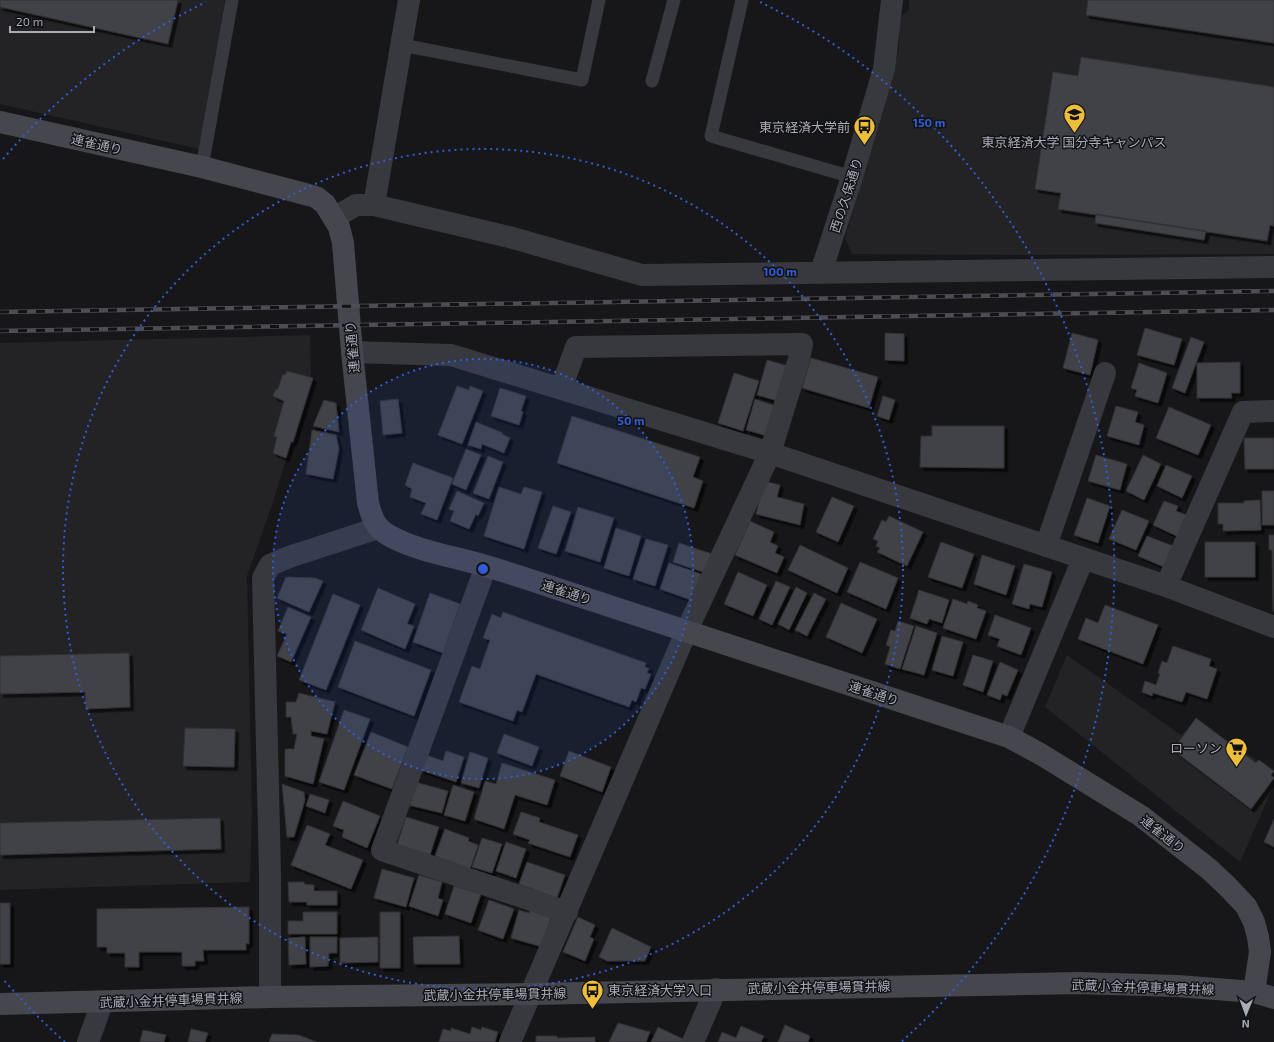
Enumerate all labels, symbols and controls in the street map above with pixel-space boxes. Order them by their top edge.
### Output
scale bar [10,8,94,34]
text: 20 m [16,14,43,28]
school or university icon: 東京経済大学 国分寺キャンパス [1061,101,1087,134]
bus stop icon: 東京経済大学前 [852,114,878,147]
text: 150 m [913,115,945,129]
place label: 東京経済大学前 [759,119,850,135]
street label: 連雀通り [70,130,124,158]
place label: 東京経済大学 国分寺キャンパス [982,134,1166,150]
street label: 西の久保通り [826,155,866,235]
text: 100 m [763,264,797,278]
street label: 連雀通り [342,320,362,374]
text: 50 m [617,413,645,427]
centre of rings [476,562,490,576]
street label: 連雀通り [540,576,594,608]
street label: 連雀通り [847,677,901,709]
supermarket icon: ローソン [1224,735,1250,768]
place label: ローソン [1170,740,1222,756]
street label: 連雀通り [1138,812,1188,856]
bus stop icon: 東京経済大学入口 [579,977,605,1010]
street label: 武蔵小金井停車場貫井線 [1071,977,1215,997]
street label: 武蔵小金井停車場貫井線 [747,978,891,996]
place label: 東京経済大学入口 [608,982,712,998]
street label: 武蔵小金井停車場貫井線 [423,985,567,1003]
street label: 武蔵小金井停車場貫井線 [99,990,243,1010]
north arrow [1226,994,1266,1034]
text: N [1242,1018,1250,1031]

